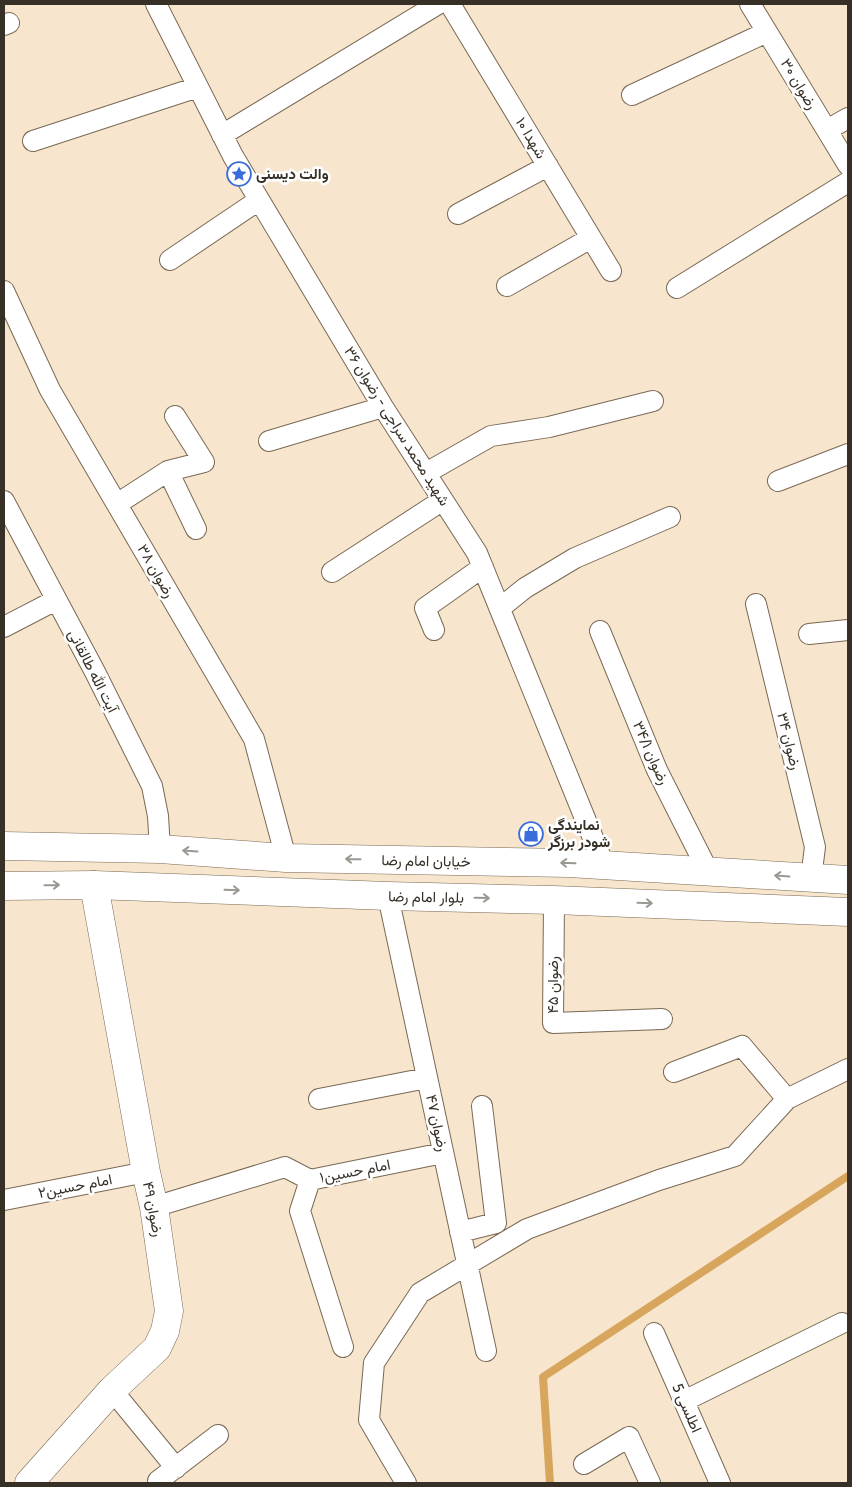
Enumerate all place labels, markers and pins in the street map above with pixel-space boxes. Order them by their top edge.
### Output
place icon: والت دیسنی [226,161,252,187]
place label: والت دیسنی [256,165,329,183]
place label: نمایندگی شودر برزگر [547,816,610,851]
shop icon: نمایندگی شودر برزگر [518,821,544,847]

